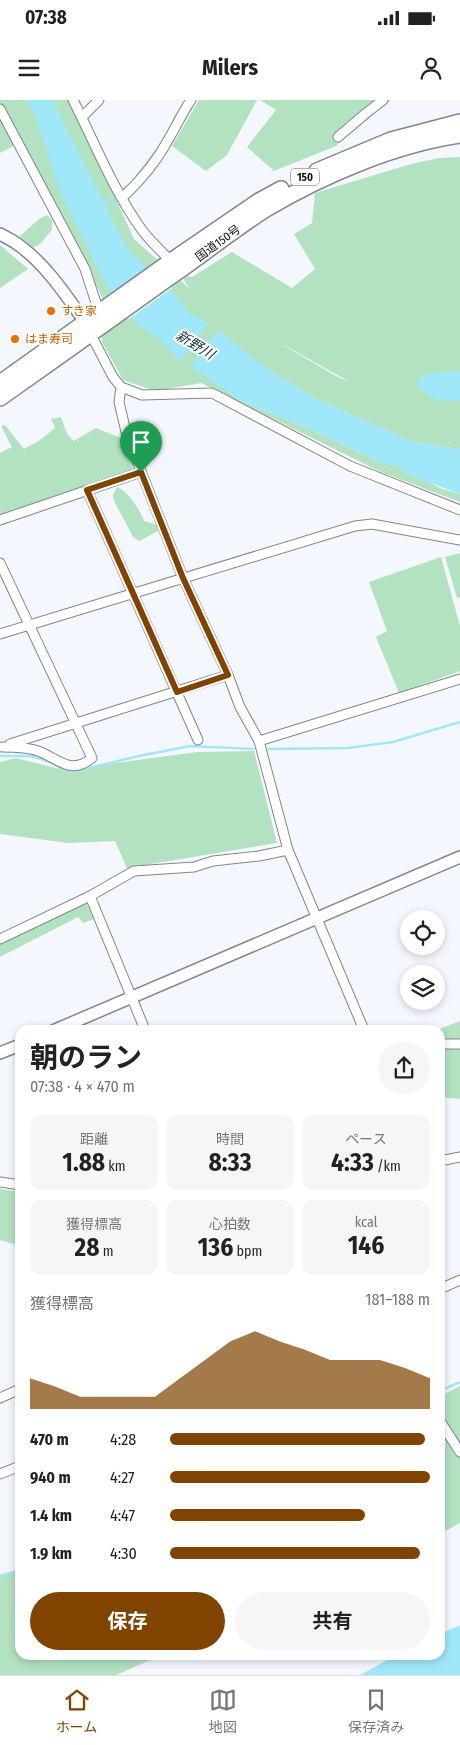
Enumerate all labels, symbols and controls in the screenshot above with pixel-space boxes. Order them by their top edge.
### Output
text: 07:38 [25,6,67,29]
icon: menu [15,54,43,82]
text: Milers [202,54,258,81]
icon: person [417,54,445,82]
road number: 150 [291,168,319,186]
street label: 国道150号 [193,222,243,264]
place label: すき家 [61,304,97,318]
marker: すき家 [45,305,57,317]
water label: 新野川 [173,327,219,364]
place label: はま寿司 [25,332,73,346]
marker: はま寿司 [9,333,21,345]
pin [120,421,162,472]
icon: arrive [127,428,155,456]
map controls [400,910,445,1010]
button: locate [400,910,445,955]
button: layers [400,965,445,1010]
text: 朝のラン [30,1041,142,1074]
button: share [378,1042,430,1094]
text: 07:38 · 4 × 470 m [30,1077,135,1096]
text: 距離 [80,1131,108,1148]
text: 時間 [216,1131,244,1148]
text: ペース [345,1131,387,1148]
text: 1.88 [62,1148,105,1178]
text: 8:33 [209,1148,251,1178]
text: 4:33 [331,1148,374,1178]
text: km [105,1158,126,1175]
text: /km [374,1158,401,1175]
text: kcal [355,1214,377,1231]
text: 獲得標高 [66,1216,122,1233]
text: 心拍数 [209,1216,251,1233]
text: 146 [348,1231,384,1261]
text: 28 [75,1233,99,1263]
text: 136 [198,1233,233,1263]
text: m [99,1243,113,1260]
text: bpm [233,1243,262,1260]
text: 181–188 m [365,1290,430,1309]
text: 獲得標高 [30,1294,94,1313]
text: 470 m [30,1430,69,1449]
text: 4:28 [110,1430,136,1449]
text: 940 m [30,1468,71,1487]
text: 4:27 [110,1468,135,1487]
text: 1.4 km [30,1506,72,1525]
text: 4:47 [110,1506,135,1525]
text: 1.9 km [30,1544,72,1563]
text: 4:30 [110,1544,137,1563]
button: 保存 [30,1592,225,1650]
button: 共有 [235,1592,430,1650]
tab: ホーム [56,1686,97,1736]
tab: 地図 [209,1686,237,1736]
tab: 保存済み [348,1686,404,1736]

